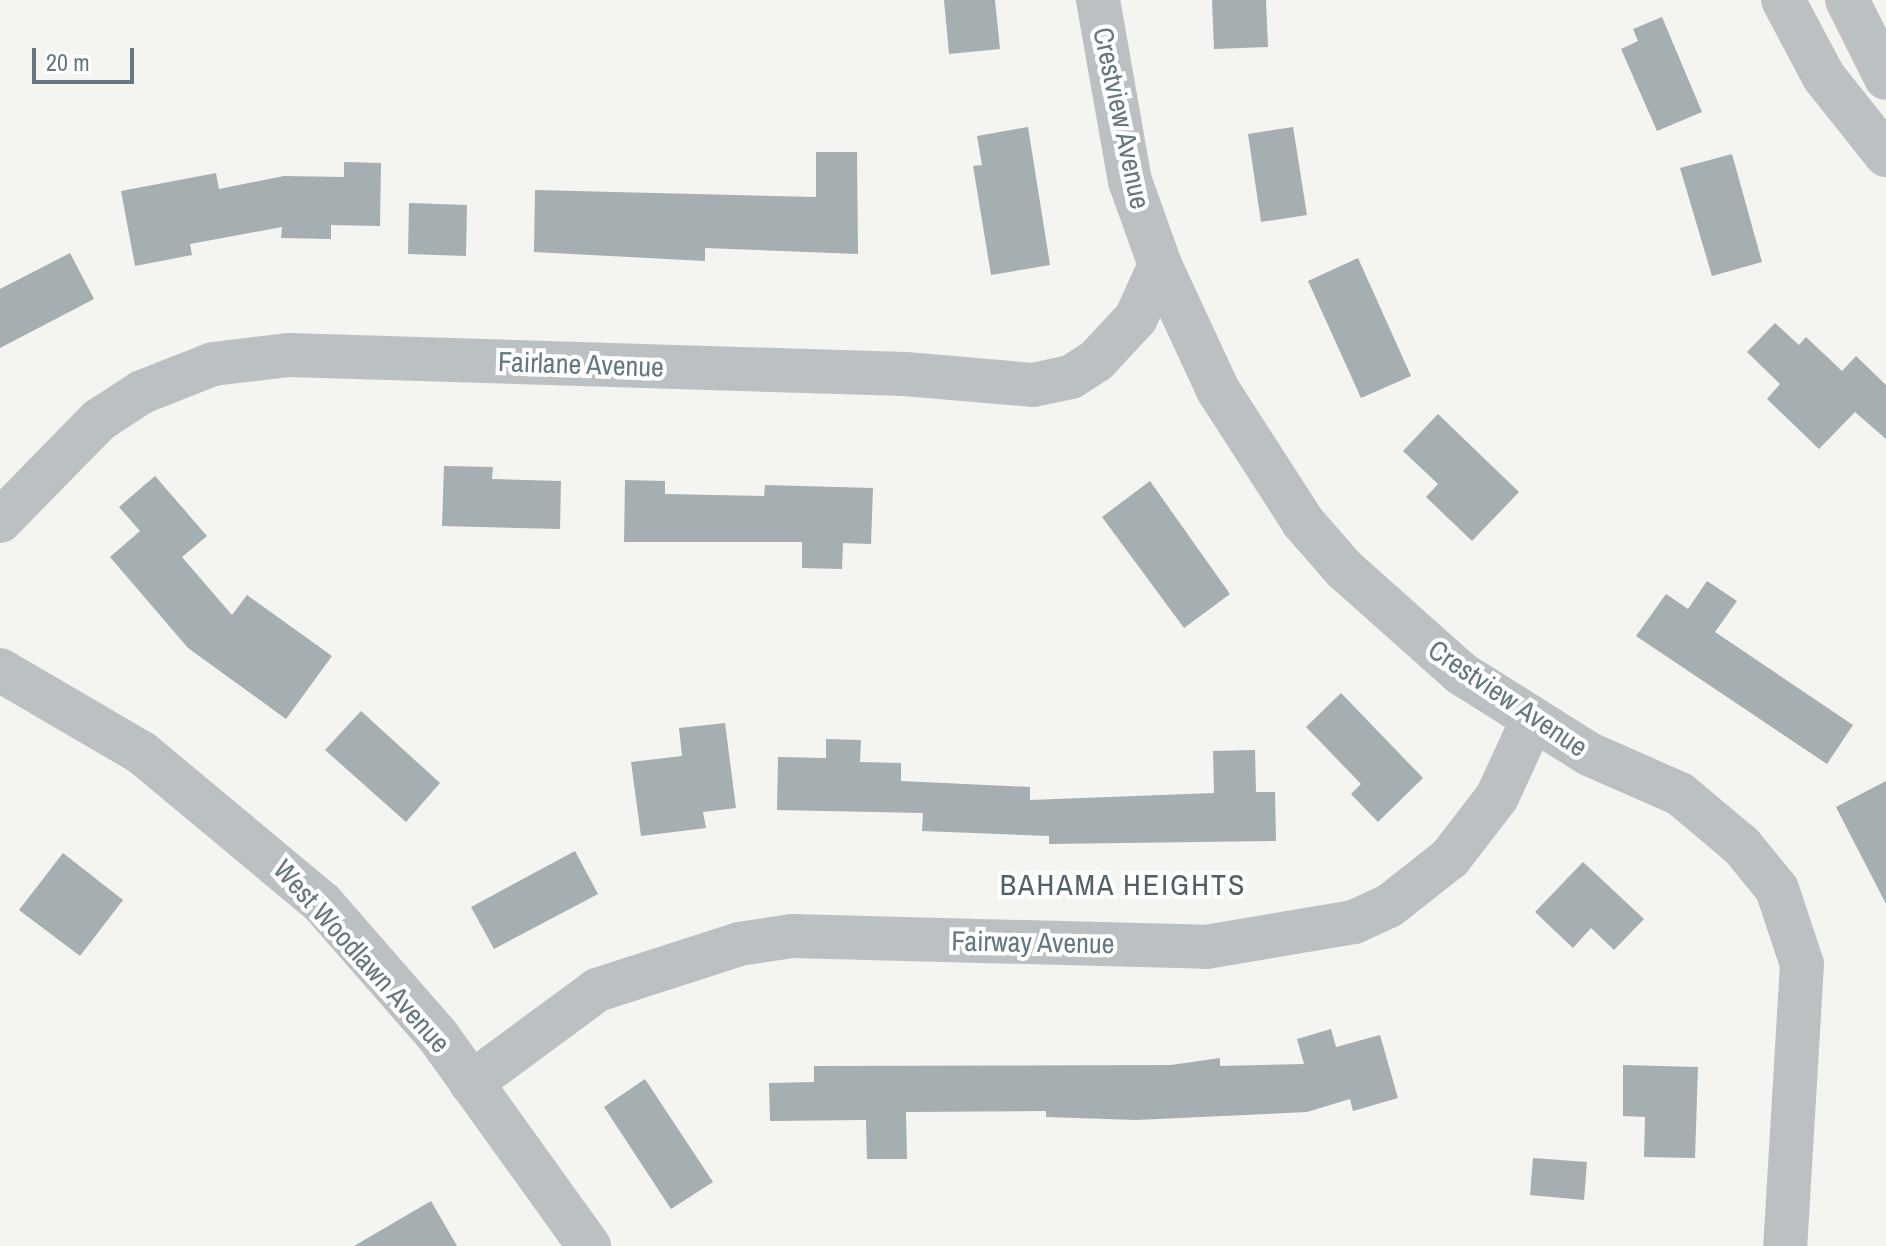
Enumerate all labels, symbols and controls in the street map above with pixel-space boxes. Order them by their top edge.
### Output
street label: Crestview Avenue [1086,24,1158,212]
scale bar [36,32,138,82]
text: 20 m [46,46,90,78]
street label: Fairlane Avenue [497,344,665,384]
street label: Crestview Avenue [1422,632,1594,764]
street label: West Woodlawn Avenue [266,852,458,1060]
district label: BAHAMA HEIGHTS [999,866,1247,902]
street label: Fairway Avenue [951,924,1115,960]

